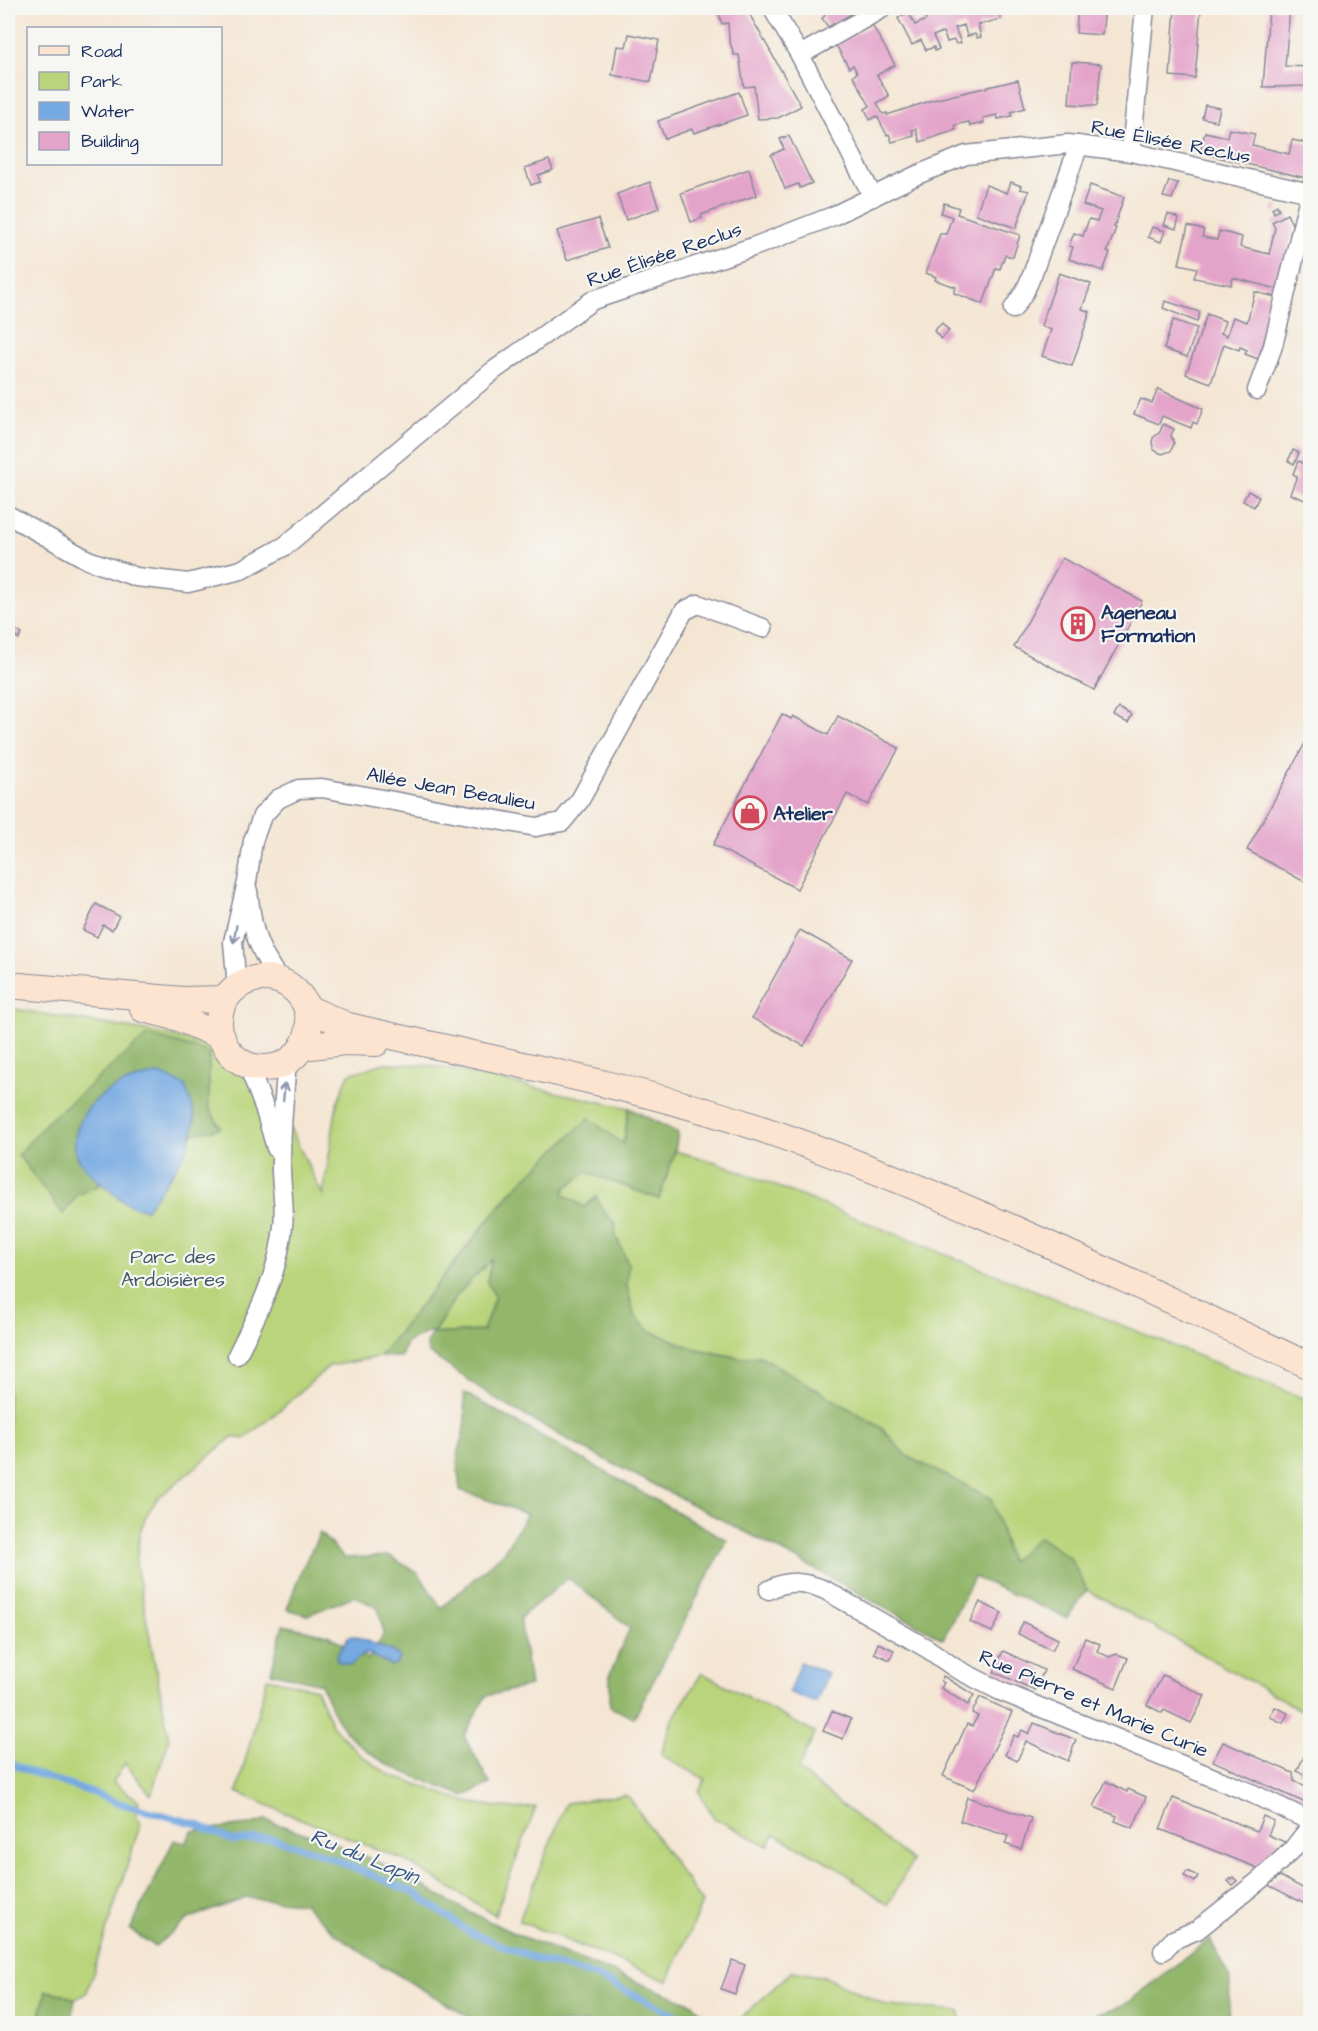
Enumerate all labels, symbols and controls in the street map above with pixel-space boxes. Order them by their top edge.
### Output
legend [27,27,222,165]
text: Road [81,39,122,64]
text: Park [81,69,123,94]
text: Water [81,99,134,124]
street label: Rue Élisée Reclus [1089,113,1253,171]
text: Building [81,129,139,155]
street label: Rue Élisée Reclus [583,215,745,295]
place label: Ageneau Formation [1101,599,1195,650]
building icon: Ageneau Formation [1060,606,1096,642]
street label: Allée Jean Beaulieu [364,760,537,818]
shop icon: Atelier [732,795,768,831]
place label: Atelier [773,800,834,828]
one-way arrow [229,924,240,943]
one-way arrow [279,1083,290,1103]
park label: Parc des Ardoisières [121,1243,225,1294]
street label: Rue Pierre et Marie Curie [975,1643,1213,1765]
water label: Ru du Lapin [306,1822,425,1892]

